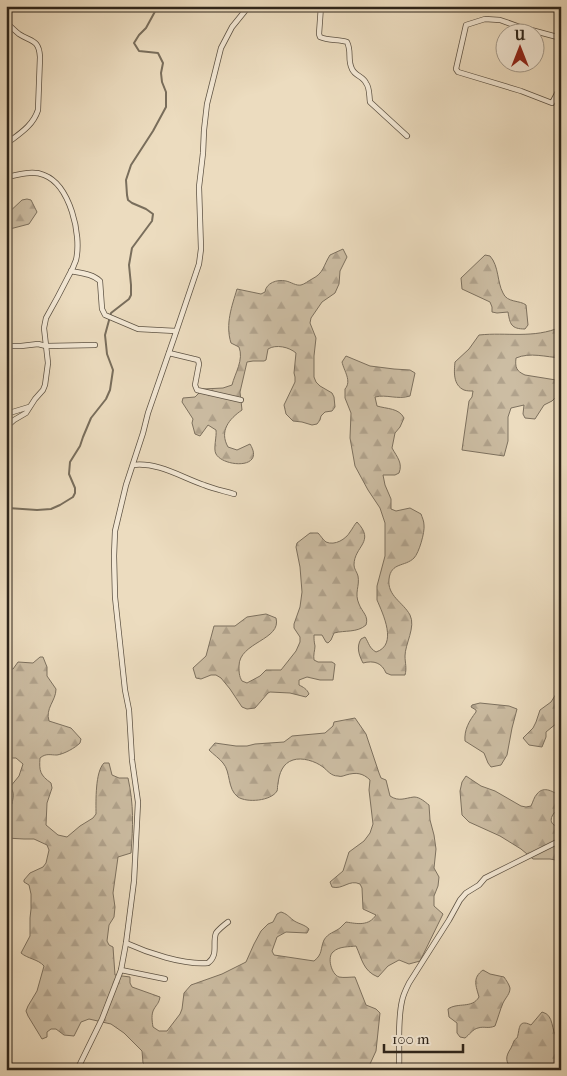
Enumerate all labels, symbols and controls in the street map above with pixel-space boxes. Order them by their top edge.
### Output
north arrow [494,22,544,72]
text: U [514,27,526,44]
scale bar [384,1021,463,1053]
text: 100 m [392,1030,430,1048]

